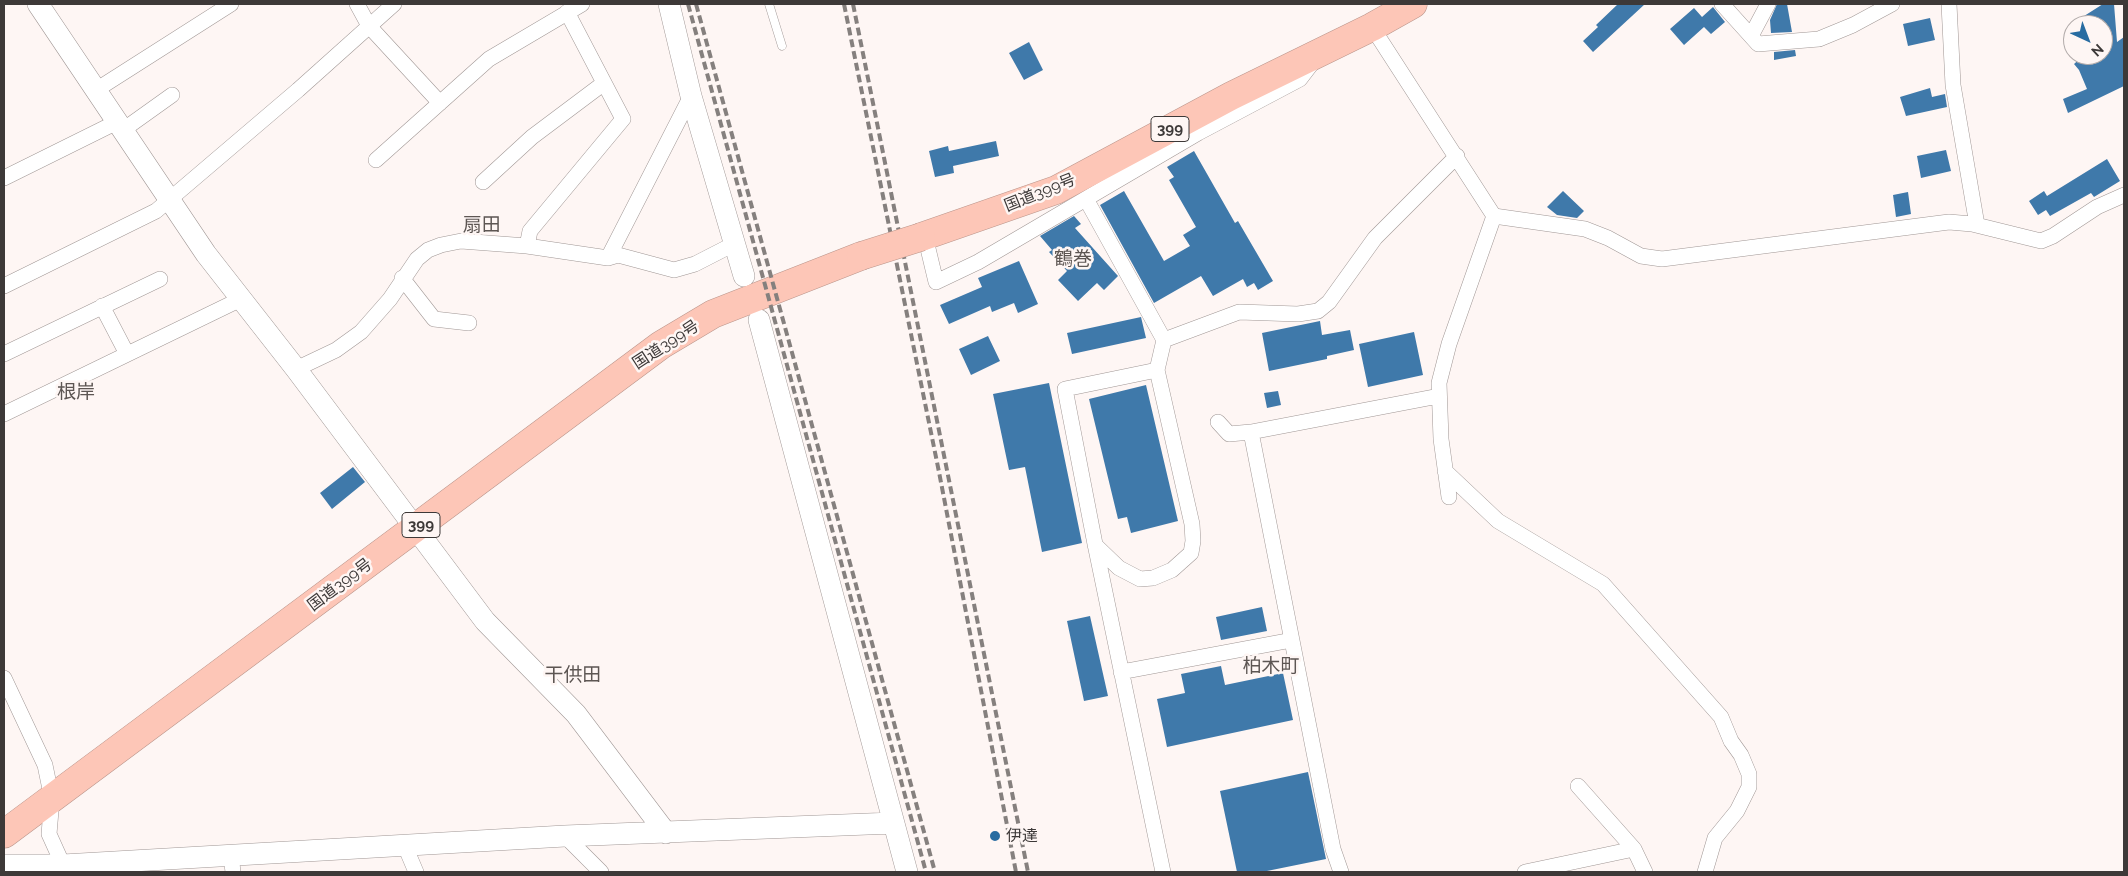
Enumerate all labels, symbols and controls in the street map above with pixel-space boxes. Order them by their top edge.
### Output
north arrow [2063,15,2113,65]
text: N [2088,41,2107,60]
road number: 399 [1151,116,1189,142]
street label: 国道399号 [1001,170,1079,216]
district label: 扇田 [463,214,501,236]
district label: 鶴巻 [1054,248,1092,270]
street label: 国道399号 [629,316,703,374]
district label: 根岸 [57,381,95,403]
road number: 399 [402,512,440,538]
street label: 国道399号 [304,555,376,615]
district label: 柏木町 [1243,655,1299,677]
district label: 干供田 [545,664,601,686]
place label: 伊達 [1006,826,1038,846]
marker: 伊達 [988,829,1002,843]

